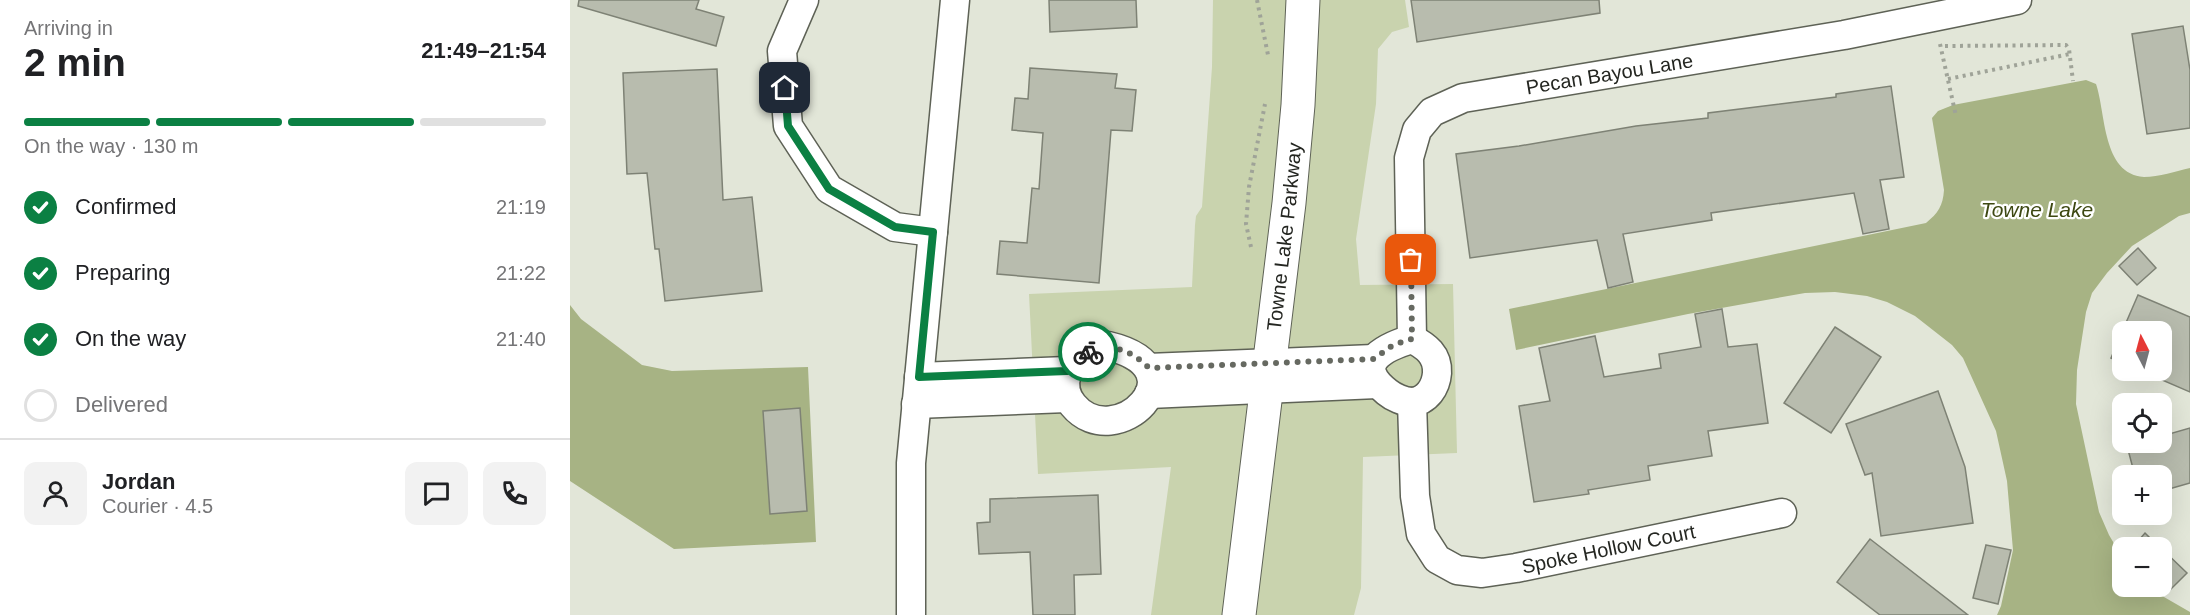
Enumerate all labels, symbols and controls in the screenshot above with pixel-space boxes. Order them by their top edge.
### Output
text: Arriving in [24,17,113,39]
text: 21:49–21:54 [421,38,546,63]
text: 2 min [24,41,126,84]
street label: Pecan Bayou Lane [1524,49,1695,98]
pin [759,62,810,113]
icon: home [768,71,801,104]
text: On the way · 130 m [24,135,199,157]
street label: Towne Lake Parkway [1263,142,1305,332]
icon: check [24,191,57,224]
text: Confirmed [75,194,176,219]
text: 21:19 [496,196,546,218]
water label: Towne Lake [1981,198,2093,221]
pin [1385,234,1436,285]
icon: bag [1394,243,1427,276]
icon: check [24,257,57,290]
text: Preparing [75,260,170,285]
text: 21:22 [496,262,546,284]
north arrow [2112,321,2172,381]
map controls [2112,321,2172,597]
courier [1058,322,1118,382]
icon: check [24,323,57,356]
text: On the way [75,326,186,351]
text: 21:40 [496,328,546,350]
icon: bike [1072,336,1105,369]
text: Delivered [75,392,168,417]
button: locate [2112,393,2172,453]
button: person [24,462,87,525]
button: chat [405,462,468,525]
button: phone [483,462,546,525]
button: + [2112,465,2172,525]
text: Jordan [102,469,175,494]
text: Courier · 4.5 [102,495,213,517]
street label: Spoke Hollow Court [1520,520,1698,578]
button: − [2112,537,2172,597]

